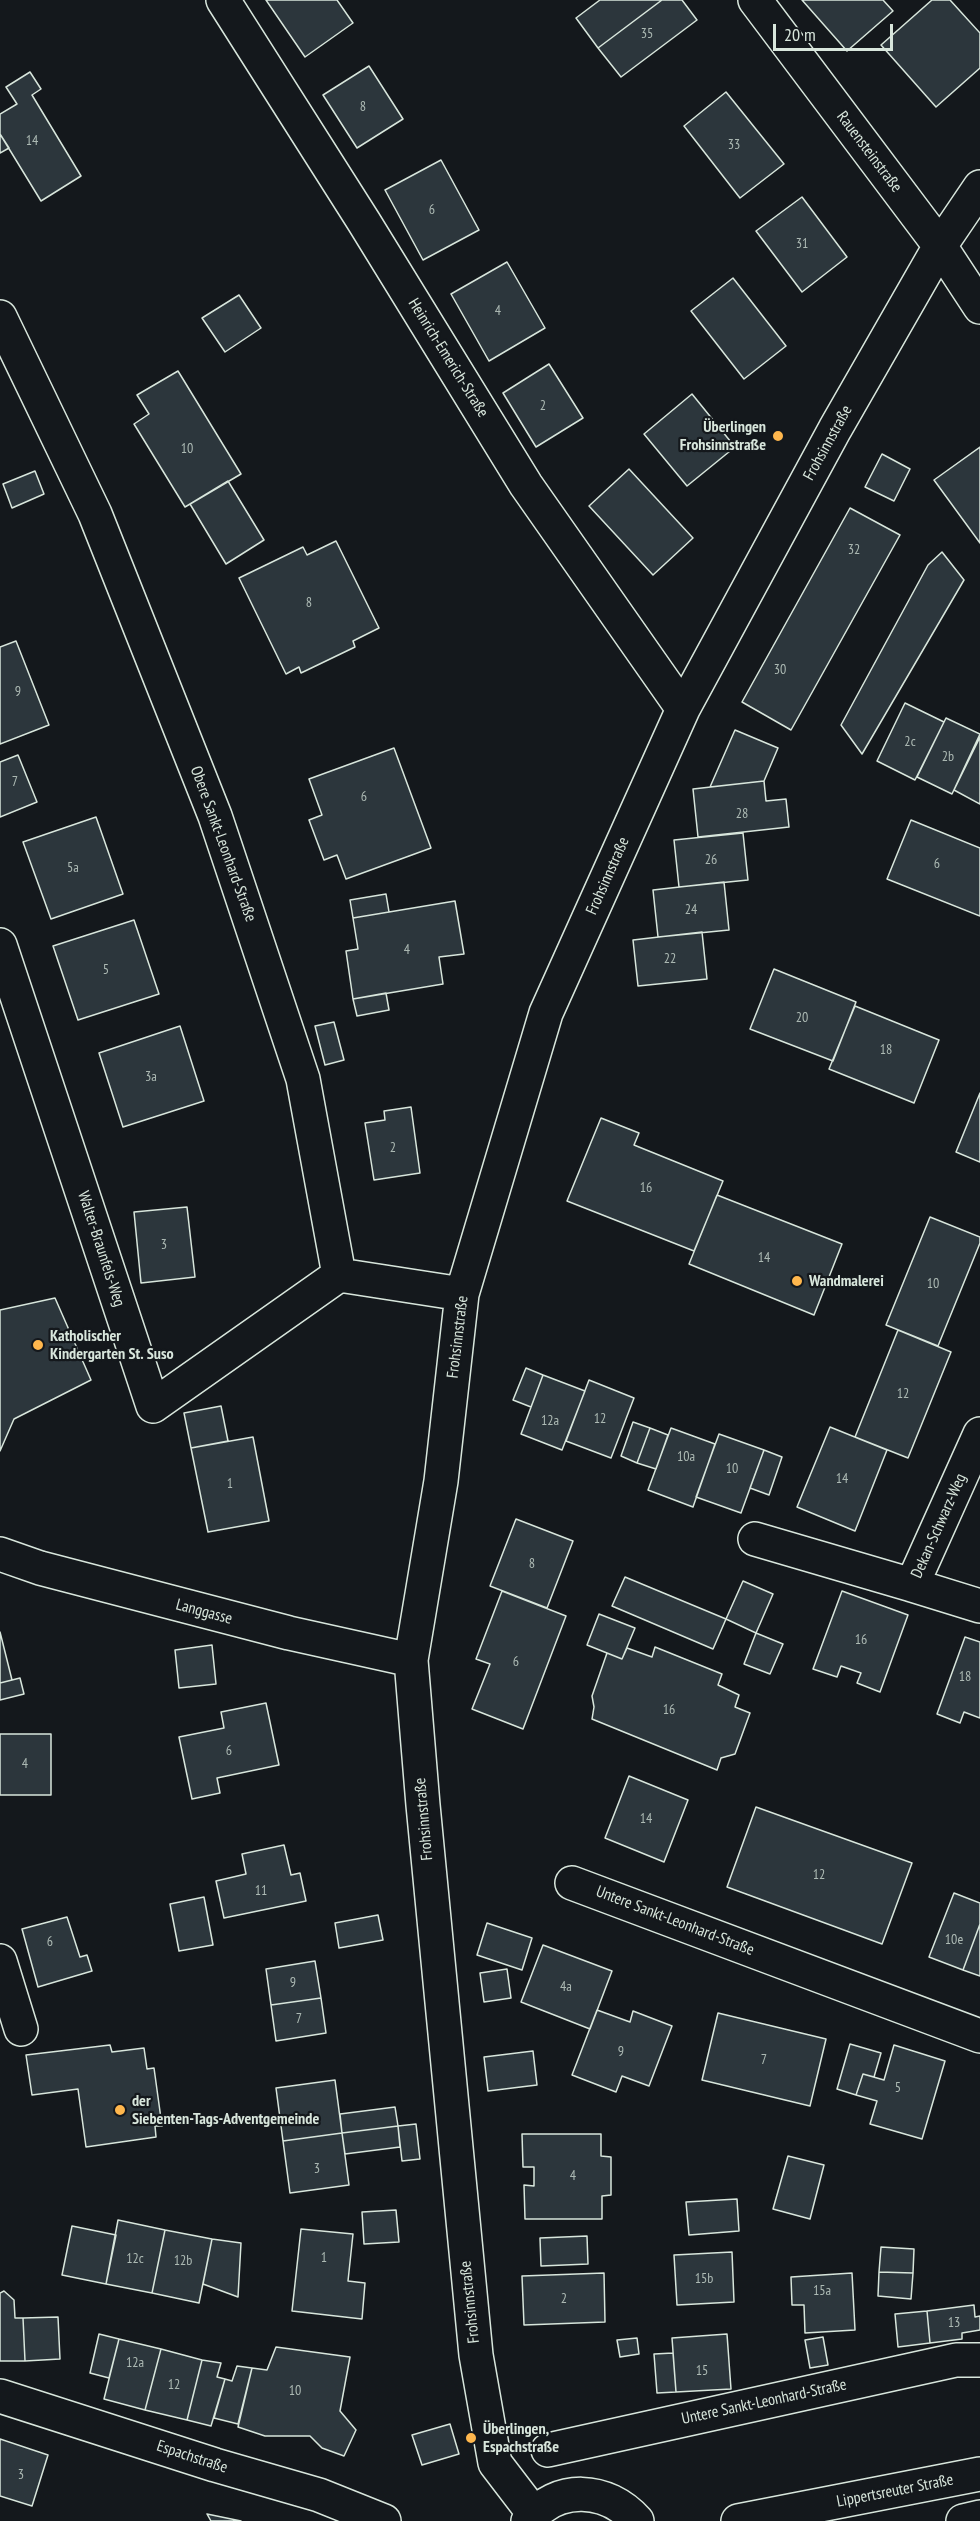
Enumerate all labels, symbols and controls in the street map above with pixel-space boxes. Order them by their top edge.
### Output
scale bar [776,12,896,50]
text: 20 m [784,23,816,46]
house number: 35 [641,26,653,42]
house number: 8 [360,99,366,115]
street label: Rauensteinstraße [832,108,906,196]
house number: 14 [26,133,38,149]
house number: 33 [728,137,740,153]
house number: 6 [429,202,435,218]
house number: 31 [796,236,808,252]
street label: Heinrich-Emerich-Straße [404,295,492,421]
house number: 4 [495,303,501,319]
house number: 2 [540,398,546,414]
street label: Frohsinnstraße [800,402,856,484]
place label: Überlingen Frohsinnstraße [680,417,766,455]
marker: Überlingen Frohsinnstraße [771,429,785,443]
house number: 10 [181,441,193,457]
house number: 32 [848,542,860,558]
house number: 8 [306,595,312,611]
house number: 30 [774,662,786,678]
house number: 9 [15,684,21,700]
house number: 2c [904,734,916,750]
house number: 2b [942,749,954,765]
street label: Obere Sankt-Leonhard-Straße [186,764,260,924]
house number: 7 [12,774,18,790]
house number: 6 [361,789,367,805]
house number: 28 [736,806,748,822]
street label: Frohsinnstraße [582,834,634,918]
house number: 26 [705,852,717,868]
house number: 6 [934,856,940,872]
house number: 5a [67,860,79,876]
house number: 24 [685,902,697,918]
house number: 4 [404,942,410,958]
house number: 22 [664,951,676,967]
house number: 5 [103,962,109,978]
house number: 20 [796,1010,808,1026]
house number: 18 [880,1042,892,1058]
house number: 3a [145,1069,157,1085]
house number: 2 [390,1140,396,1156]
house number: 16 [640,1180,652,1196]
street label: Walter-Braunfels-Weg [73,1189,129,1309]
house number: 3 [161,1237,167,1253]
house number: 14 [758,1250,770,1266]
place label: Wandmalerei [809,1271,884,1291]
marker: Wandmalerei [790,1274,804,1288]
house number: 10 [927,1276,939,1292]
street label: Frohsinnstraße [443,1295,473,1379]
place label: Katholischer Kindergarten St. Suso [50,1326,174,1364]
marker: Katholischer Kindergarten St. Suso [31,1338,45,1352]
house number: 12 [897,1386,909,1402]
house number: 12 [594,1411,606,1427]
house number: 12a [541,1413,559,1429]
house number: 10a [677,1449,695,1465]
house number: 10 [726,1461,738,1477]
house number: 14 [836,1471,848,1487]
street label: Dekan-Schwarz-Weg [907,1471,971,1581]
house number: 1 [227,1476,233,1492]
house number: 8 [529,1556,535,1572]
street label: Langgasse [174,1595,234,1629]
house number: 16 [855,1632,867,1648]
house number: 6 [513,1654,519,1670]
house number: 18 [959,1669,971,1685]
house number: 16 [663,1702,675,1718]
house number: 6 [226,1743,232,1759]
house number: 4 [22,1756,28,1772]
street label: Frohsinnstraße [411,1777,437,1861]
house number: 14 [640,1811,652,1827]
house number: 12 [813,1867,825,1883]
street label: Untere Sankt-Leonhard-Straße [593,1882,757,1960]
house number: 11 [255,1883,267,1899]
house number: 10e [945,1932,963,1948]
house number: 6 [47,1934,53,1950]
house number: 9 [290,1975,296,1991]
house number: 4a [560,1979,572,1995]
house number: 7 [296,2011,302,2027]
house number: 9 [618,2044,624,2060]
house number: 7 [761,2052,767,2068]
house number: 5 [895,2080,901,2096]
place label: der Siebenten-Tags-Adventgemeinde [132,2091,319,2129]
marker: der Siebenten-Tags-Adventgemeinde [113,2103,127,2117]
house number: 3 [314,2161,320,2177]
house number: 4 [570,2168,576,2184]
house number: 1 [321,2250,327,2266]
house number: 12c [126,2251,144,2267]
house number: 12b [174,2253,192,2269]
street label: Frohsinnstraße [456,2260,484,2344]
house number: 15b [695,2271,713,2287]
house number: 15a [813,2283,831,2299]
house number: 2 [561,2291,567,2307]
house number: 13 [948,2315,960,2331]
house number: 12a [126,2355,144,2371]
house number: 15 [696,2363,708,2379]
street label: Untere Sankt-Leonhard-Straße [680,2375,848,2429]
house number: 12 [168,2377,180,2393]
house number: 10 [289,2383,301,2399]
place label: Überlingen, Espachstraße [483,2419,559,2457]
marker: Überlingen, Espachstraße [464,2431,478,2445]
street label: Espachstraße [154,2437,230,2477]
house number: 3 [18,2467,24,2483]
street label: Lippertsreuter Straße [835,2470,955,2512]

